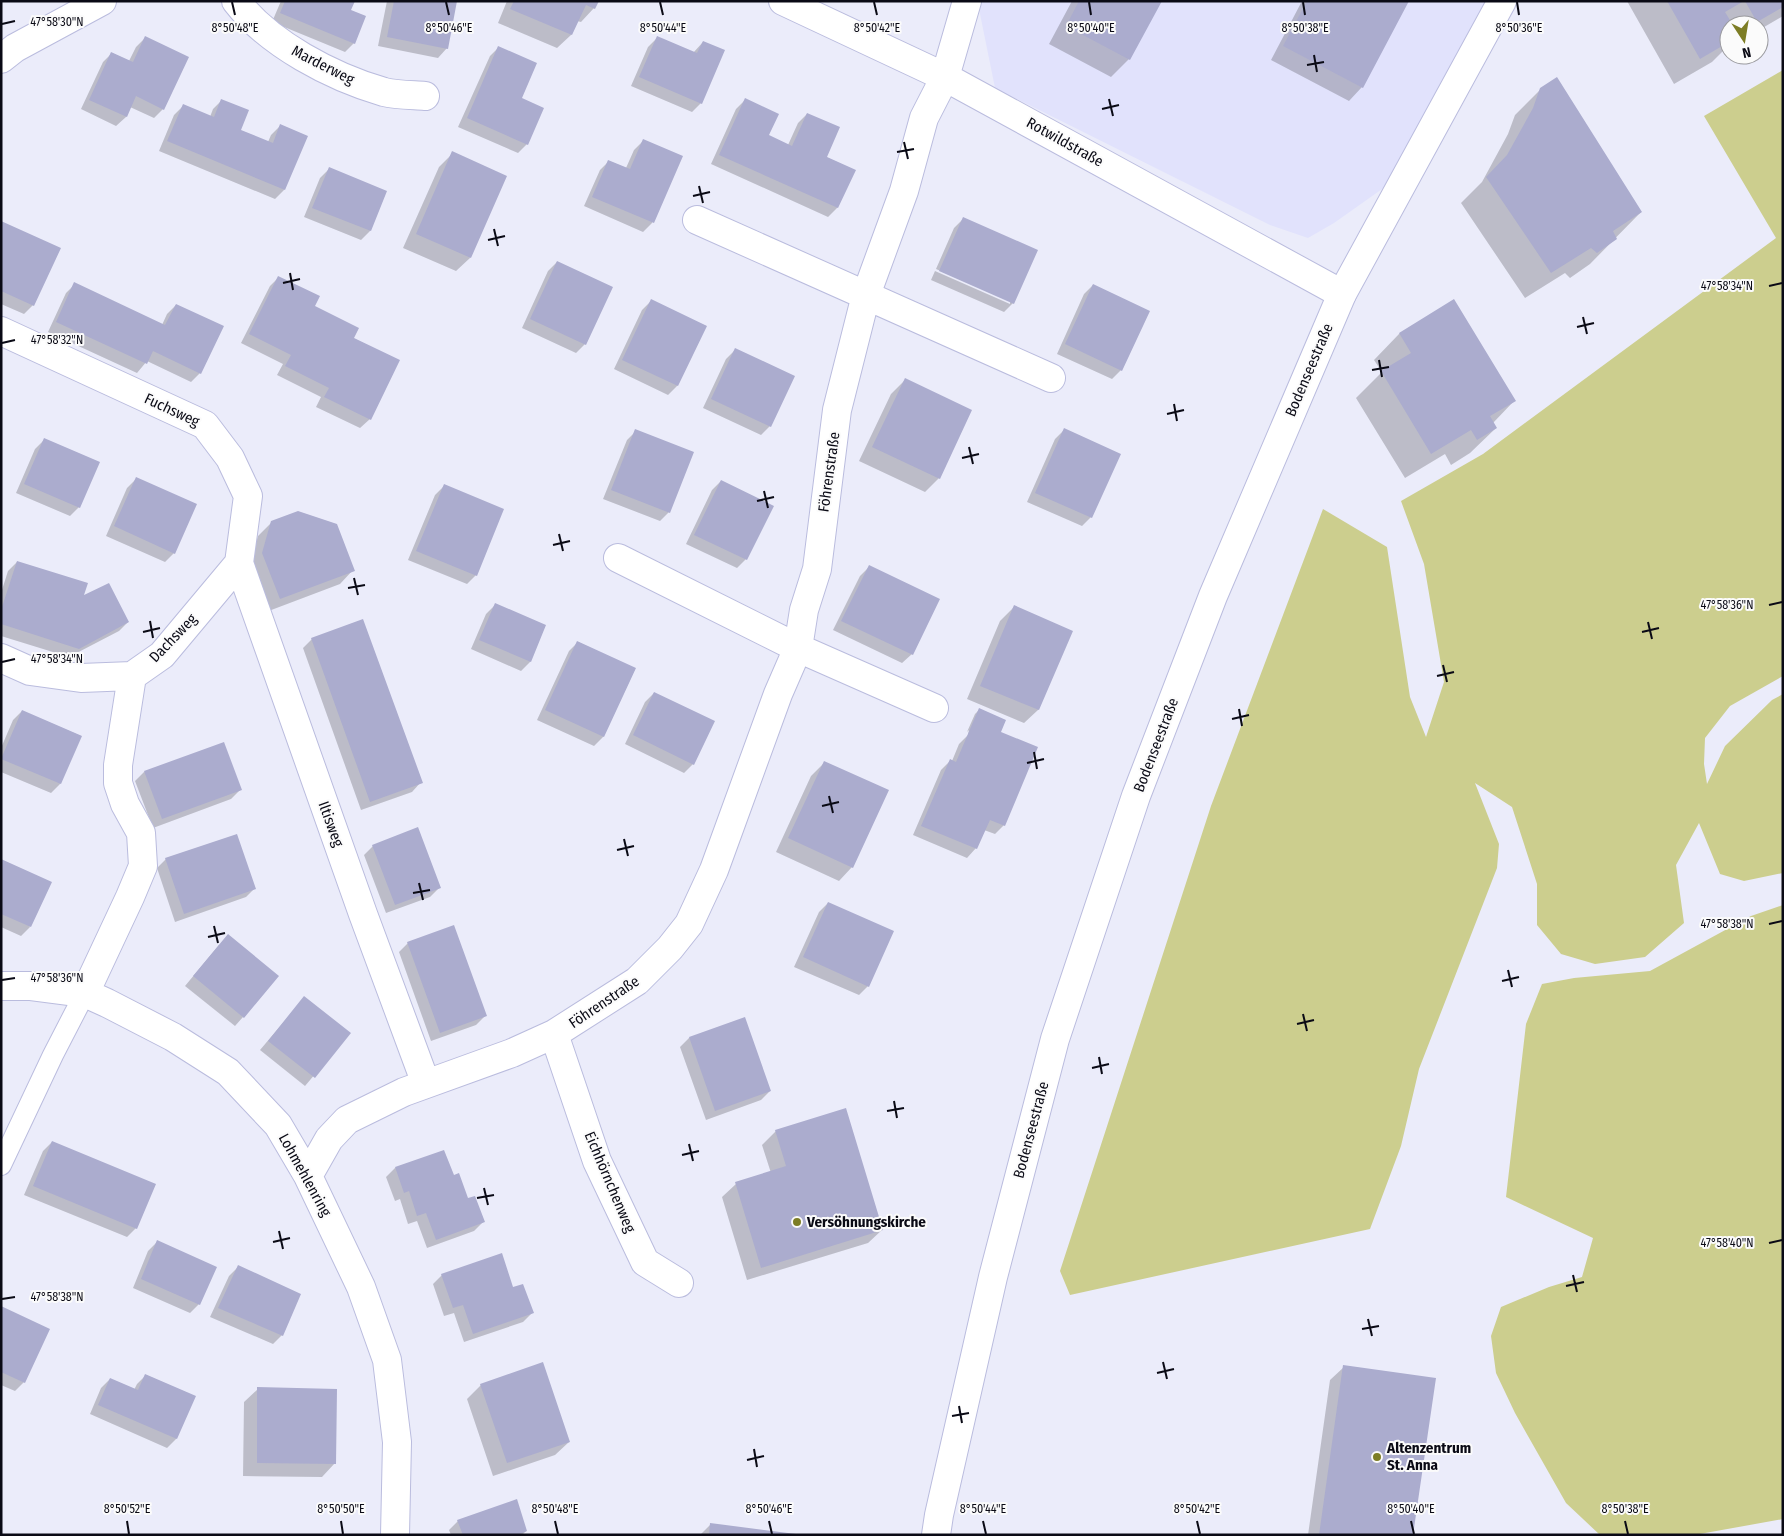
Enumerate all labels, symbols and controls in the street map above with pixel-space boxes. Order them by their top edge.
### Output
text: 47°58'30"N [30,15,84,29]
north arrow [1719,15,1769,65]
text: 8°50'48"E [211,21,259,35]
text: 8°50'46"E [426,21,473,35]
text: 8°50'44"E [640,21,687,35]
text: 8°50'42"E [854,21,901,35]
text: 8°50'40"E [1067,21,1115,35]
text: 8°50'38"E [1281,21,1329,35]
text: 8°50'36"E [1496,21,1543,35]
street label: Marderweg [289,42,357,88]
text: N [1741,43,1752,61]
street label: Rotwildstraße [1023,113,1107,171]
text: 47°58'34"N [1701,279,1753,293]
street label: Bodenseestraße [1281,321,1337,419]
text: 47°58'32"N [31,333,83,347]
street label: Fuchsweg [142,389,202,431]
street label: Föhrenstraße [814,431,844,513]
text: 47°58'36"N [1701,598,1753,612]
street label: Dachsweg [145,610,201,666]
text: 47°58'34"N [31,652,83,666]
street label: Bodenseestraße [1130,695,1182,795]
street label: Iltisweg [314,799,348,849]
text: 47°58'38"N [1701,917,1754,931]
text: 47°58'36"N [31,971,83,985]
street label: Föhrenstraße [565,972,643,1032]
street label: Bodenseestraße [1009,1080,1053,1180]
street label: Eichhörnchenweg [581,1129,639,1235]
street label: Lohmehlenring [275,1130,335,1220]
place label: Versöhnungskirche [806,1213,926,1231]
marker: Versöhnungskirche [791,1216,803,1228]
text: 47°58'40"N [1700,1236,1754,1250]
text: 47°58'38"N [31,1290,84,1304]
place label: Altenzentrum St. Anna [1386,1439,1471,1474]
marker: Altenzentrum St. Anna [1371,1451,1383,1463]
text: 8°50'52"E [104,1502,151,1516]
text: 8°50'50"E [317,1502,365,1516]
text: 8°50'48"E [531,1502,579,1516]
text: 8°50'46"E [746,1502,793,1516]
text: 8°50'44"E [960,1502,1007,1516]
text: 8°50'42"E [1174,1502,1221,1516]
text: 8°50'40"E [1387,1502,1435,1516]
text: 8°50'38"E [1601,1502,1649,1516]

